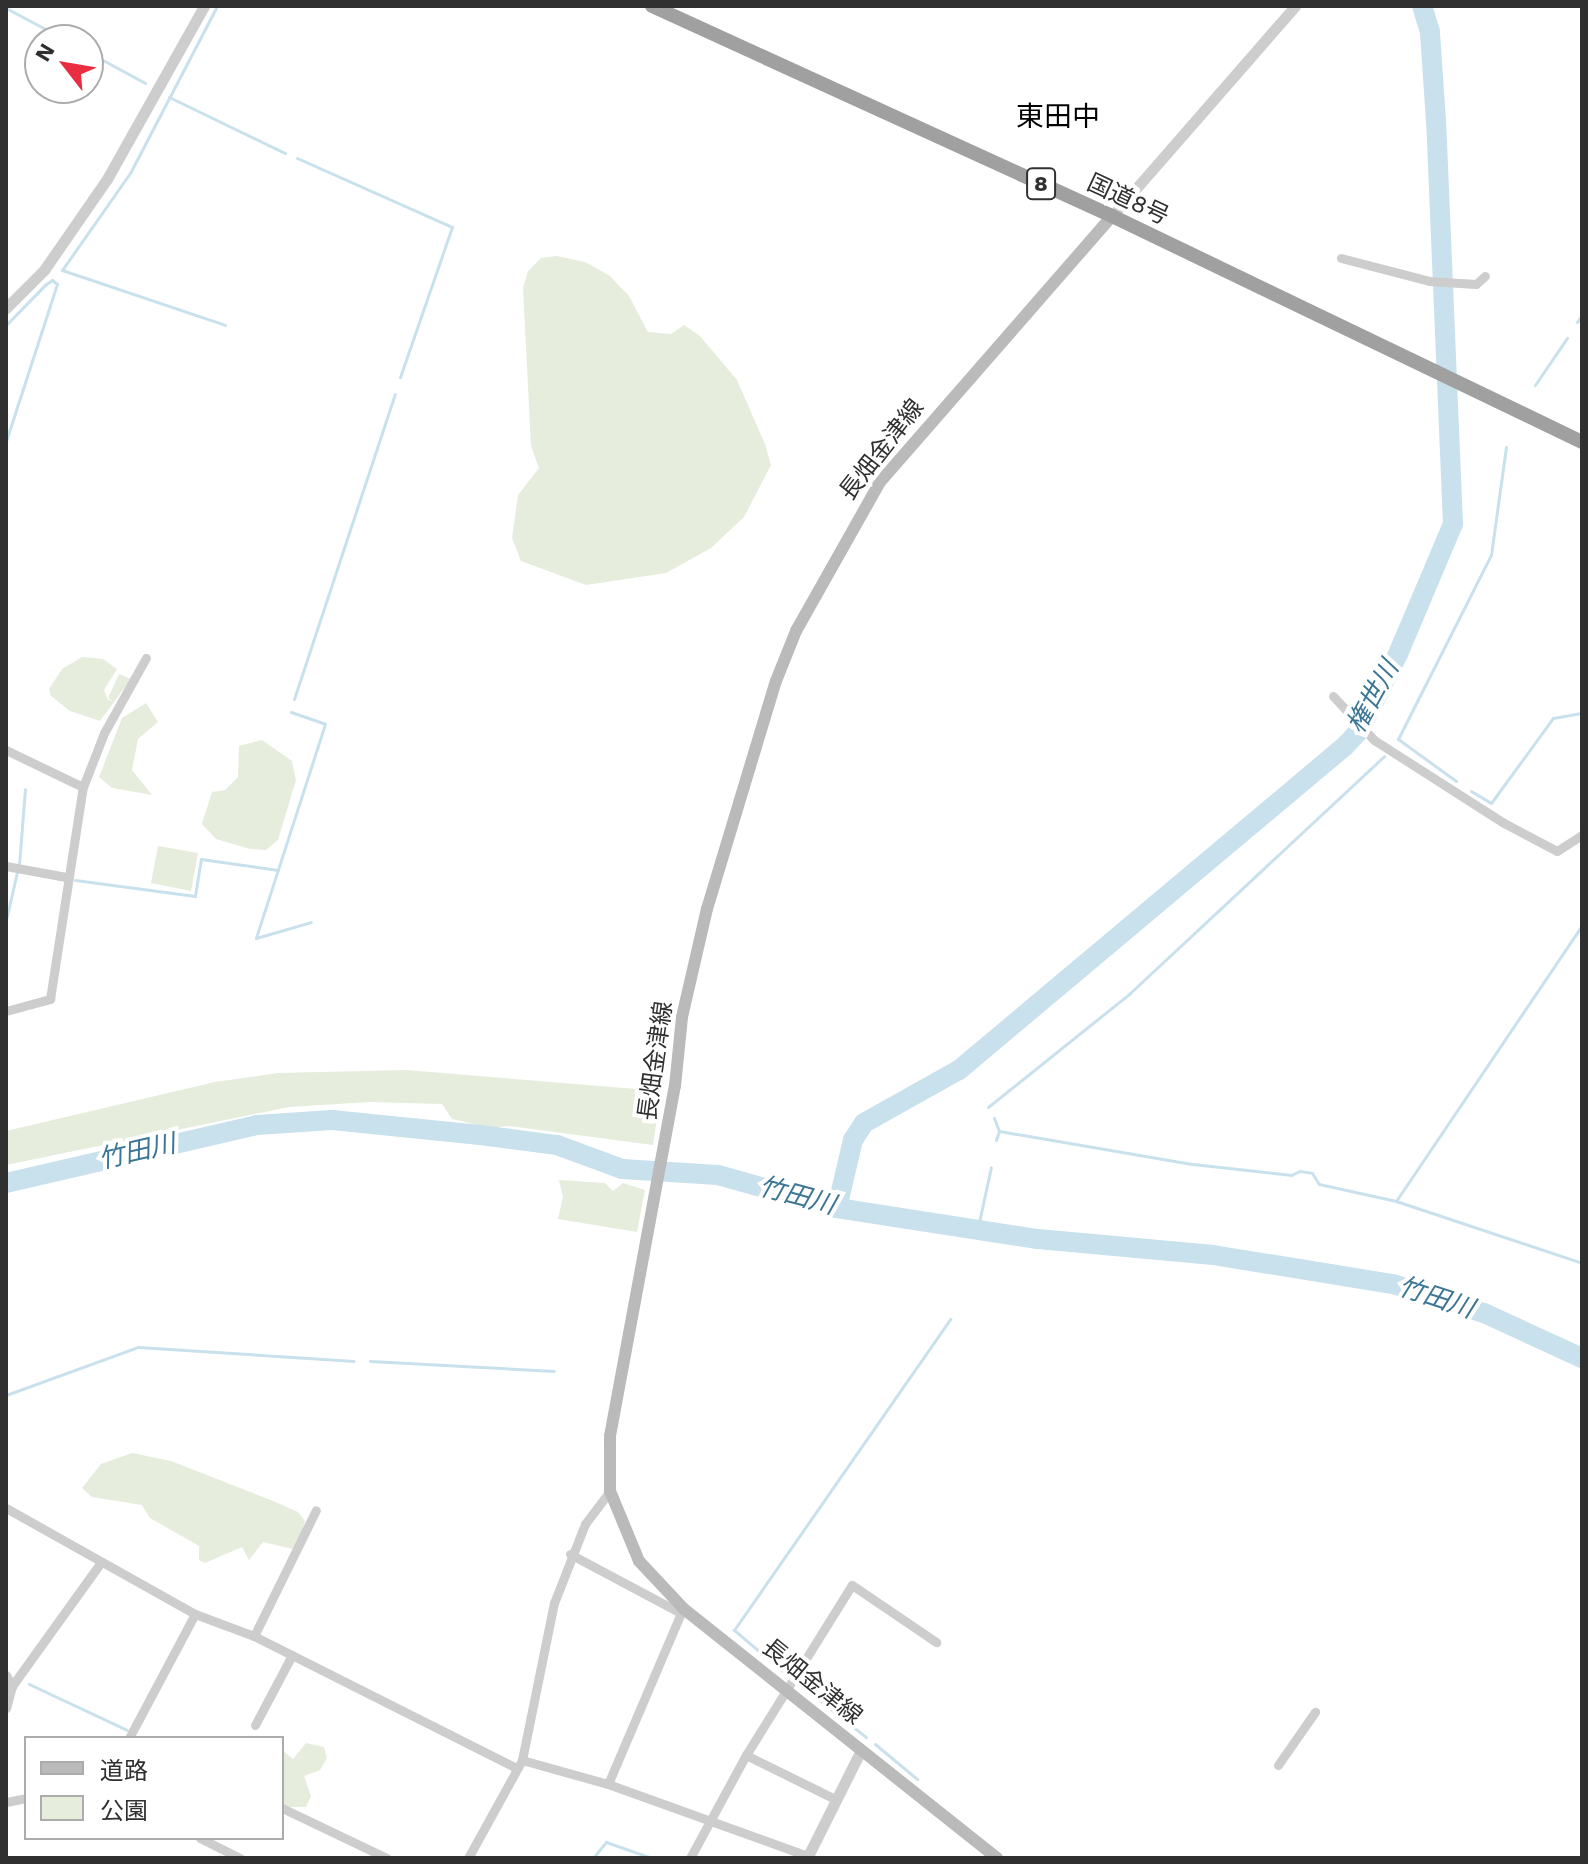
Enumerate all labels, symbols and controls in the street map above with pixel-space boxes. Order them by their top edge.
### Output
north arrow [24,24,104,104]
text: N [30,39,60,66]
district label: 東田中 [1016,100,1100,134]
road number: 8 [1025,166,1057,202]
street label: 国道8号 [1083,169,1173,231]
street label: 長畑金津線 [834,394,930,506]
water label: 権世川 [1340,655,1406,739]
street label: 長畑金津線 [633,1000,679,1122]
water label: 竹田川 [95,1128,179,1176]
water label: 竹田川 [755,1171,839,1221]
water label: 竹田川 [1394,1271,1478,1325]
street label: 長畑金津線 [756,1633,868,1731]
legend [24,1736,284,1840]
text: 道路 [100,1757,148,1785]
text: 公園 [100,1797,148,1825]

